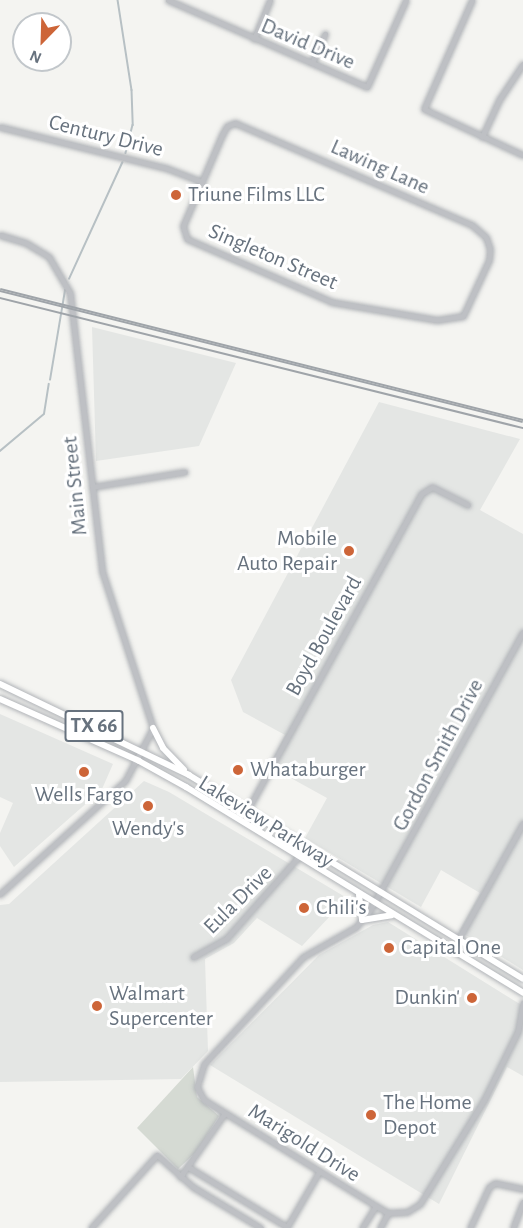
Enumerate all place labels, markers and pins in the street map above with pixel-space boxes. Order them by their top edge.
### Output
place label: Triune Films LLC [188,182,325,208]
marker: Triune Films LLC [169,188,183,202]
place label: Mobile Auto Repair [237,525,337,576]
marker: Mobile Auto Repair [342,544,356,558]
place label: Whataburger [250,757,366,783]
marker: Whataburger [231,763,245,777]
marker: Wells Fargo [77,765,91,779]
place label: Wells Fargo [35,782,133,808]
marker: Wendy's [141,799,155,813]
place label: Wendy's [112,816,184,842]
place label: Chili's [316,895,367,921]
marker: Chili's [297,901,311,915]
place label: Capital One [401,935,501,961]
marker: Capital One [382,941,396,955]
place label: Walmart Supercenter [109,980,213,1032]
place label: Dunkin' [394,985,460,1011]
marker: Dunkin' [465,991,479,1005]
marker: Walmart Supercenter [90,999,104,1013]
place label: The Home Depot [383,1089,472,1140]
marker: The Home Depot [364,1108,378,1122]

